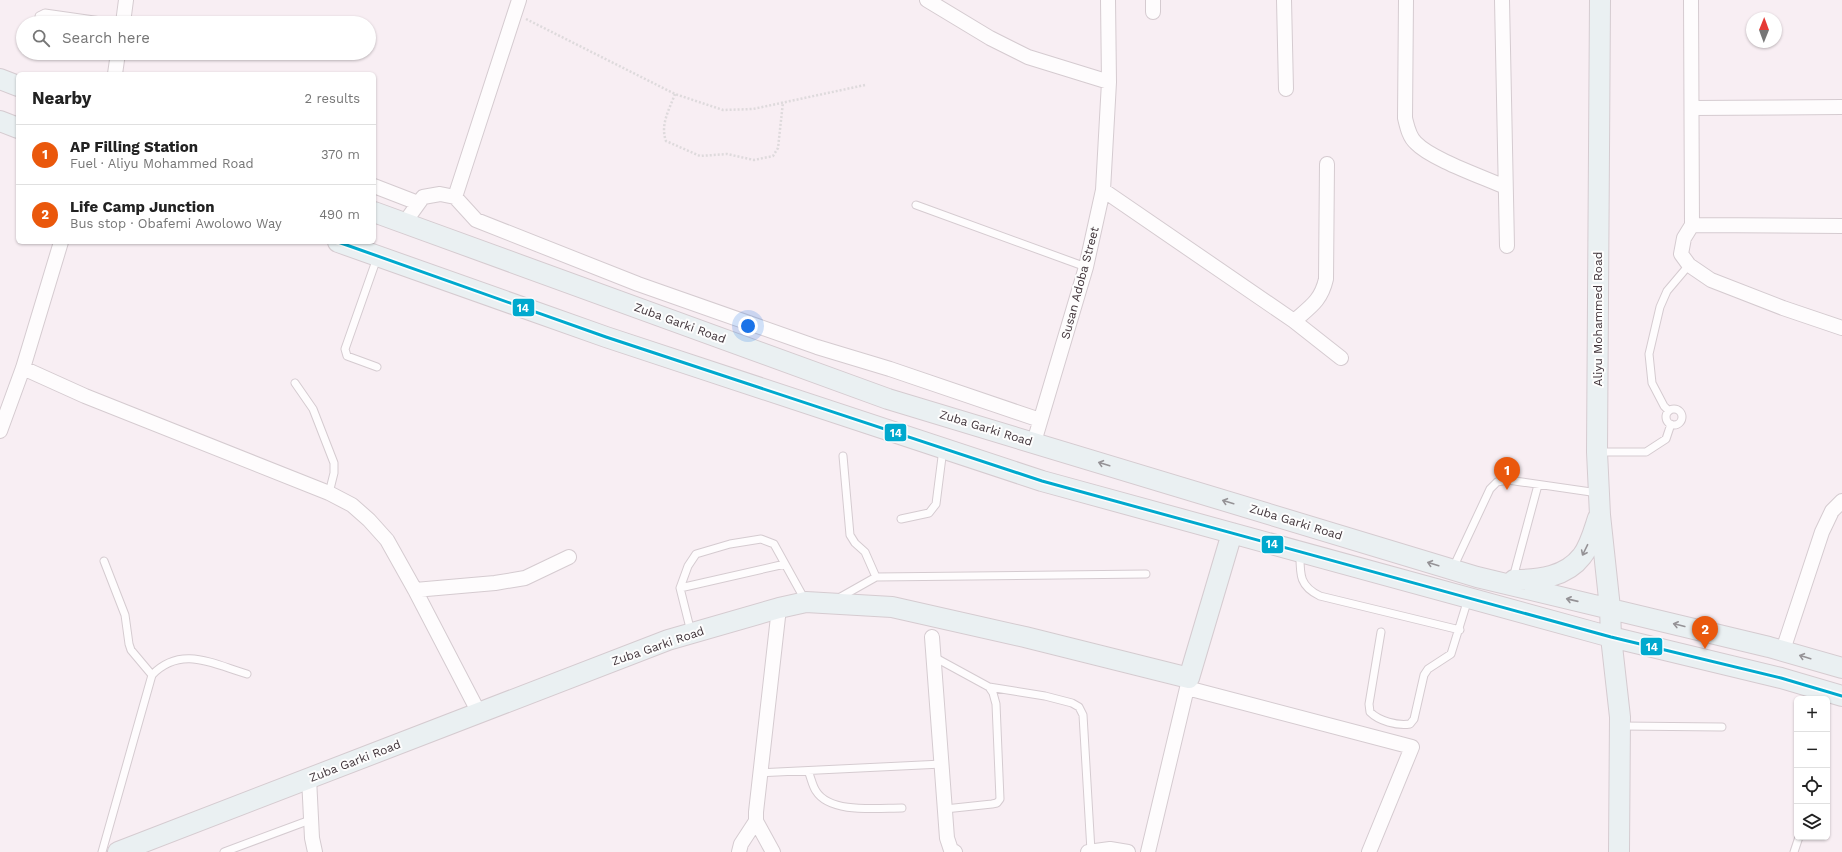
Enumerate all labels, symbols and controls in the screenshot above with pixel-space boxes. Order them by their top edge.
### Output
north arrow [1746,12,1782,48]
search box [16,16,376,60]
icon: search [30,27,52,49]
text: Search here [62,29,150,47]
text: Nearby [32,88,91,108]
text: 2 results [305,91,360,106]
text: AP Filling Station [70,138,198,156]
text: 1 [42,147,48,162]
text: 370 m [321,147,360,162]
text: Fuel · Aliyu Mohammed Road [70,156,254,171]
text: Life Camp Junction [70,198,215,216]
text: 2 [41,207,49,222]
text: 490 m [319,207,360,222]
text: Bus stop · Obafemi Awolowo Way [70,216,282,231]
street label: Susan Adoba Street [1058,225,1102,341]
street label: Aliyu Mohammed Road [1591,252,1605,386]
line badge: 14 [512,298,535,317]
street label: Zuba Garki Road [632,300,728,346]
text: 14 [517,302,529,315]
your location [738,316,758,336]
street label: Zuba Garki Road [938,407,1034,449]
line badge: 14 [884,423,907,442]
text: 14 [890,427,902,440]
pin: 1 [1494,457,1520,490]
one-way arrow [1097,460,1110,467]
one-way arrow [1222,498,1235,505]
street label: Zuba Garki Road [1248,501,1344,543]
line badge: 14 [1261,535,1284,554]
text: 14 [1266,538,1278,551]
one-way arrow [1580,544,1588,556]
one-way arrow [1426,560,1439,567]
one-way arrow [1566,595,1579,603]
pin: 2 [1692,616,1718,649]
one-way arrow [1672,621,1685,628]
street label: Zuba Garki Road [610,624,706,668]
line badge: 14 [1640,637,1663,656]
text: 14 [1646,641,1658,654]
one-way arrow [1798,653,1811,660]
map controls [1794,696,1830,840]
button: + [1794,696,1830,732]
button: − [1794,732,1830,768]
street label: Zuba Garki Road [307,737,403,785]
button: locate [1794,768,1830,804]
button: layers [1794,804,1830,840]

